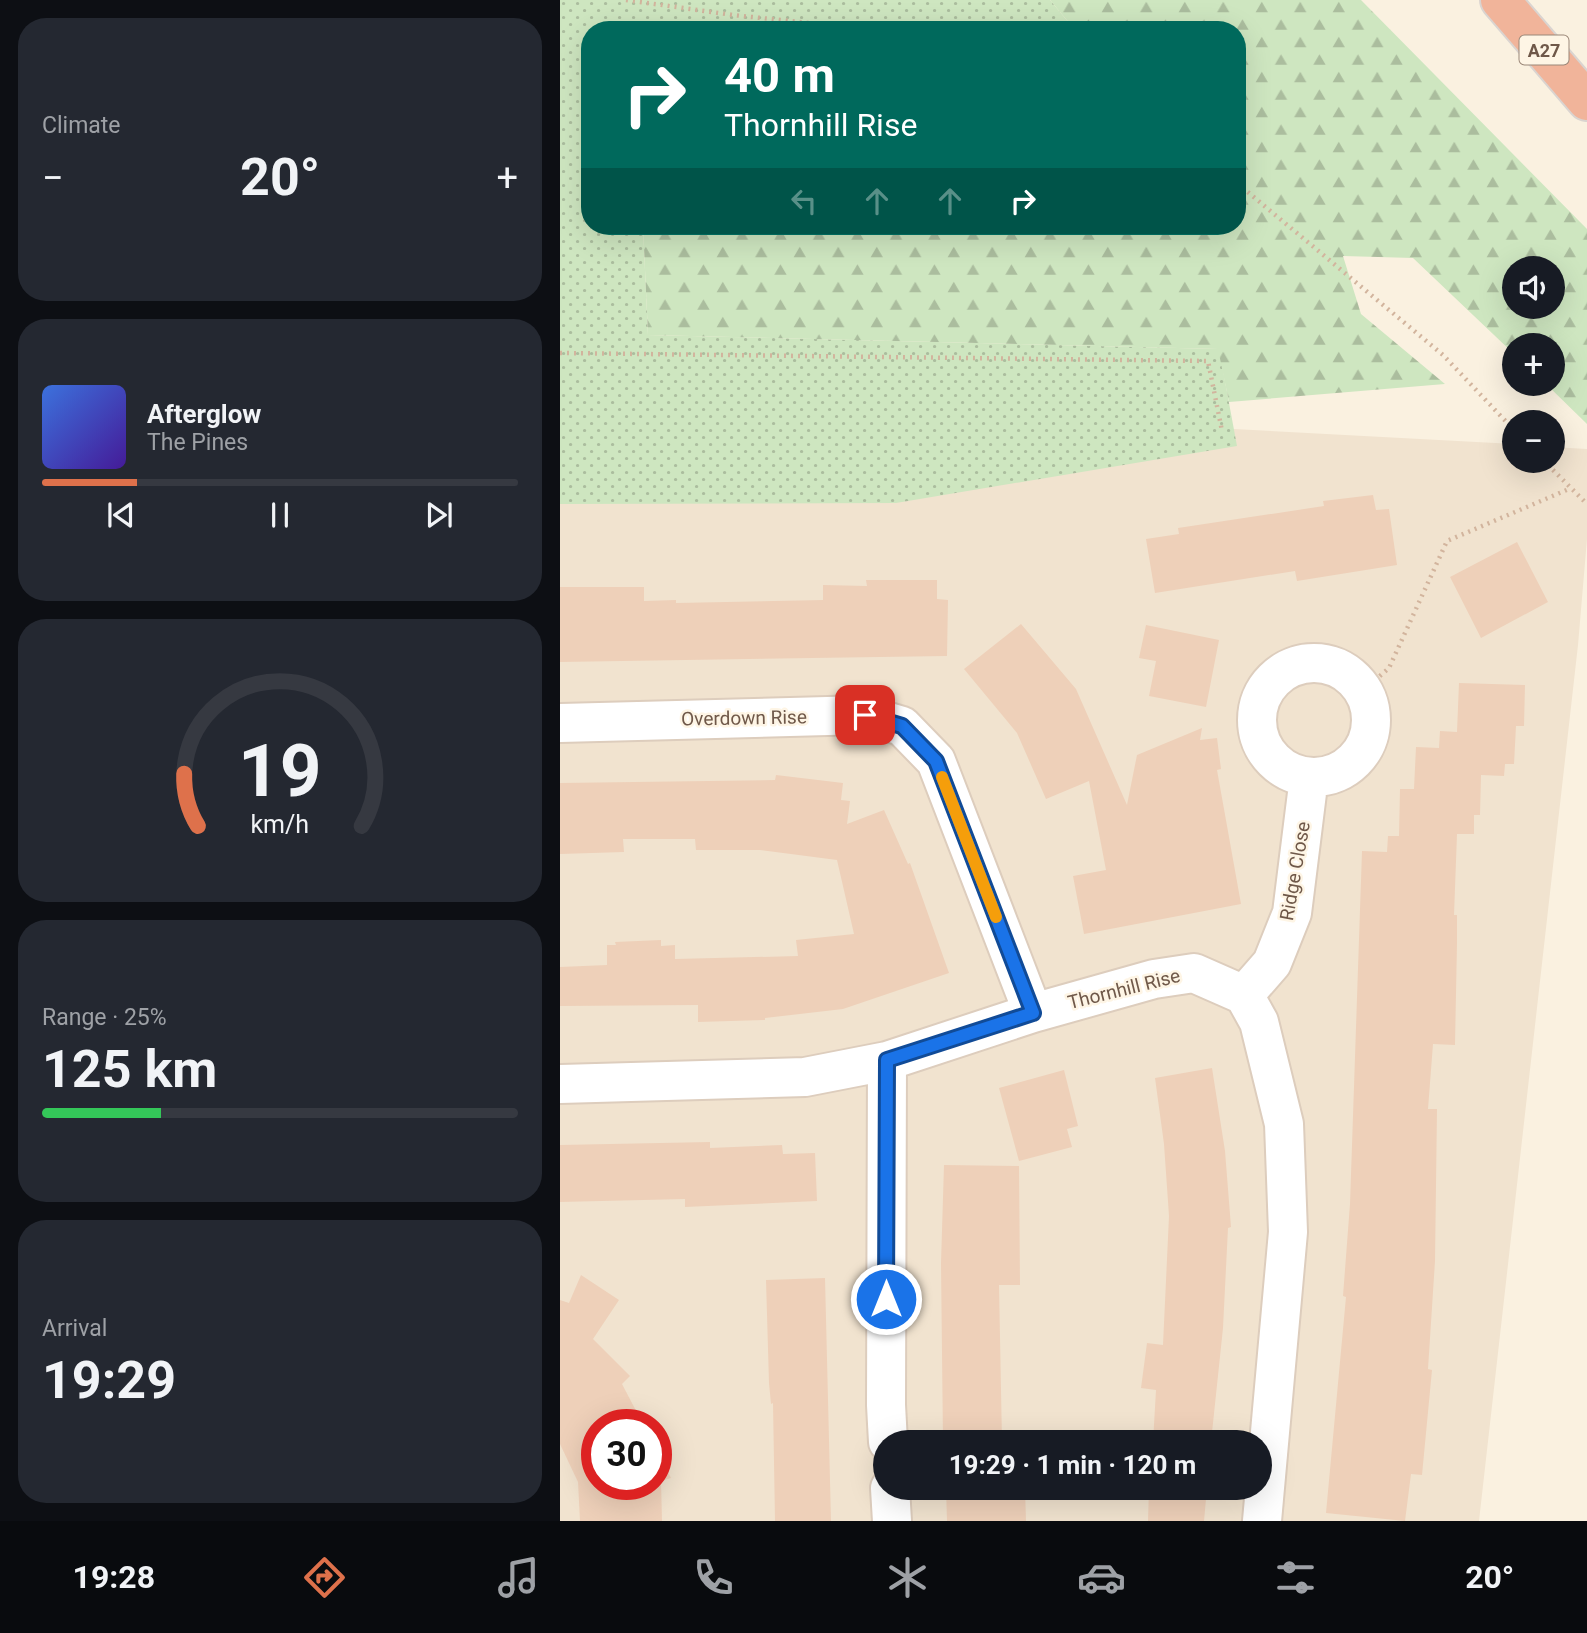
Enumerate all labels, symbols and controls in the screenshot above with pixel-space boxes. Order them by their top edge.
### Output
road number: A27 [1520,36,1569,64]
text: 40 m [724,47,835,104]
icon: right [609,49,700,140]
text: Thornhill Rise [724,106,917,144]
text: Climate [42,112,121,139]
text: 20° [240,147,320,208]
text: − [42,156,64,200]
text: + [496,156,518,200]
icon: left [785,182,823,220]
icon: ahead [858,182,896,220]
icon: ahead [931,182,969,220]
icon: right [1004,182,1042,220]
map controls [1502,256,1565,473]
button: sound [1502,256,1565,319]
button: + [1502,333,1565,396]
text: Afterglow [147,399,261,429]
button: − [1502,410,1565,473]
text: The Pines [147,429,248,456]
icon: previous [102,496,140,534]
icon: pause [261,496,299,534]
icon: next [420,496,458,534]
pin [835,685,895,745]
icon: arrive [846,696,884,734]
street label: Overdown Rise [681,705,807,731]
text: 19 [238,729,322,815]
text: km/h [251,810,309,839]
street label: Ridge Close [1275,820,1315,922]
street label: Thornhill Rise [1066,964,1182,1014]
text: Range · 25% [42,1004,167,1031]
text: 125 km [42,1039,217,1100]
position arrow [849,1262,923,1336]
text: Arrival [42,1315,107,1342]
text: 19:29 [42,1350,176,1411]
speed limit sign: 30 [581,1409,672,1500]
text: 19:29 · 1 min · 120 m [949,1450,1196,1480]
icon: directions [300,1553,349,1602]
icon: music [494,1553,543,1602]
icon: phone [689,1553,738,1602]
icon: climate [883,1553,932,1602]
icon: car [1077,1553,1126,1602]
icon: filters [1271,1553,1320,1602]
text: 19:28 [73,1558,155,1596]
text: 20° [1465,1558,1514,1596]

